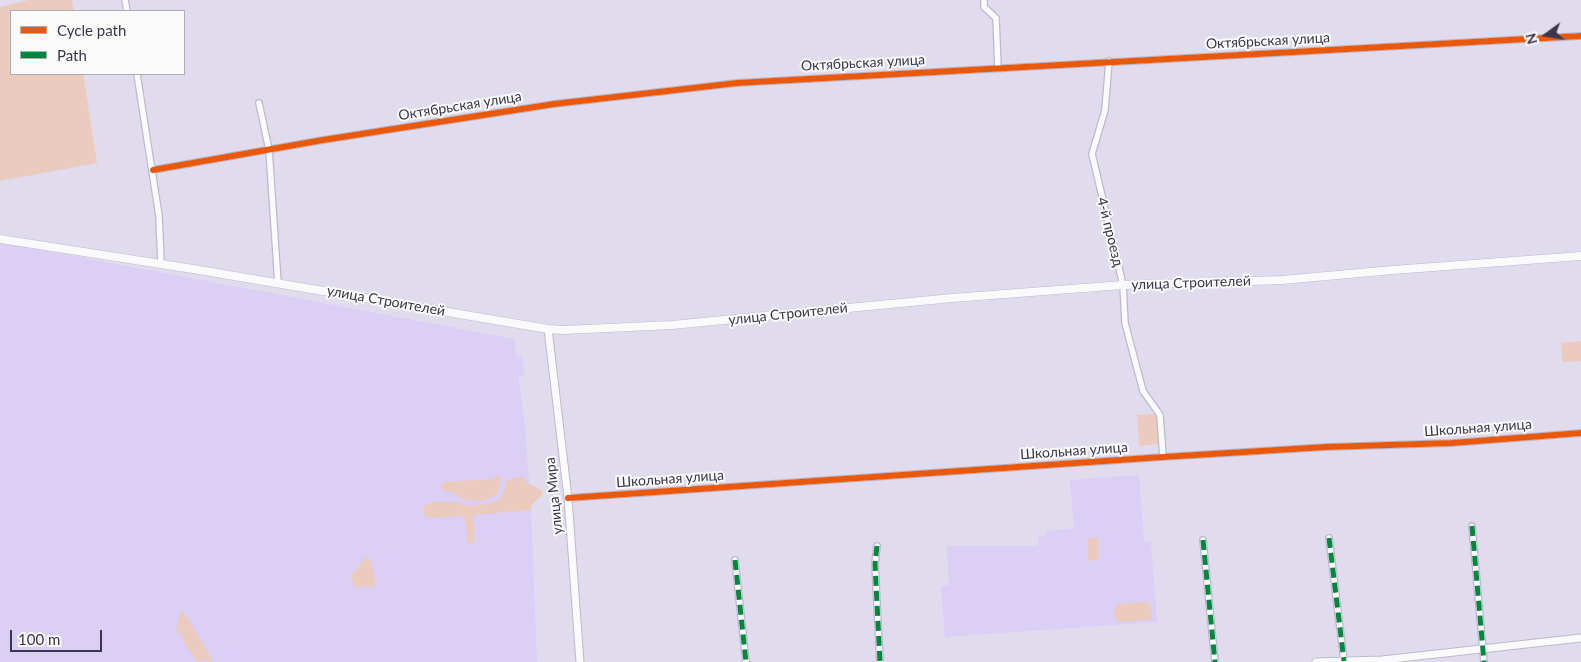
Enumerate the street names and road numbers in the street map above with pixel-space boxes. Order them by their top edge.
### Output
street label: Октябрьская улица [1205,29,1331,53]
street label: Октябрьская улица [800,51,926,75]
street label: Октябрьская улица [397,88,523,124]
street label: 4-й проезд [1093,196,1127,268]
street label: улица Строителей [1131,273,1251,293]
street label: улица Строителей [326,282,446,320]
street label: улица Строителей [728,299,848,329]
street label: Школьная улица [1423,416,1533,440]
street label: Школьная улица [1019,439,1129,463]
street label: улица Мира [542,457,566,535]
street label: Школьная улица [615,467,725,491]

